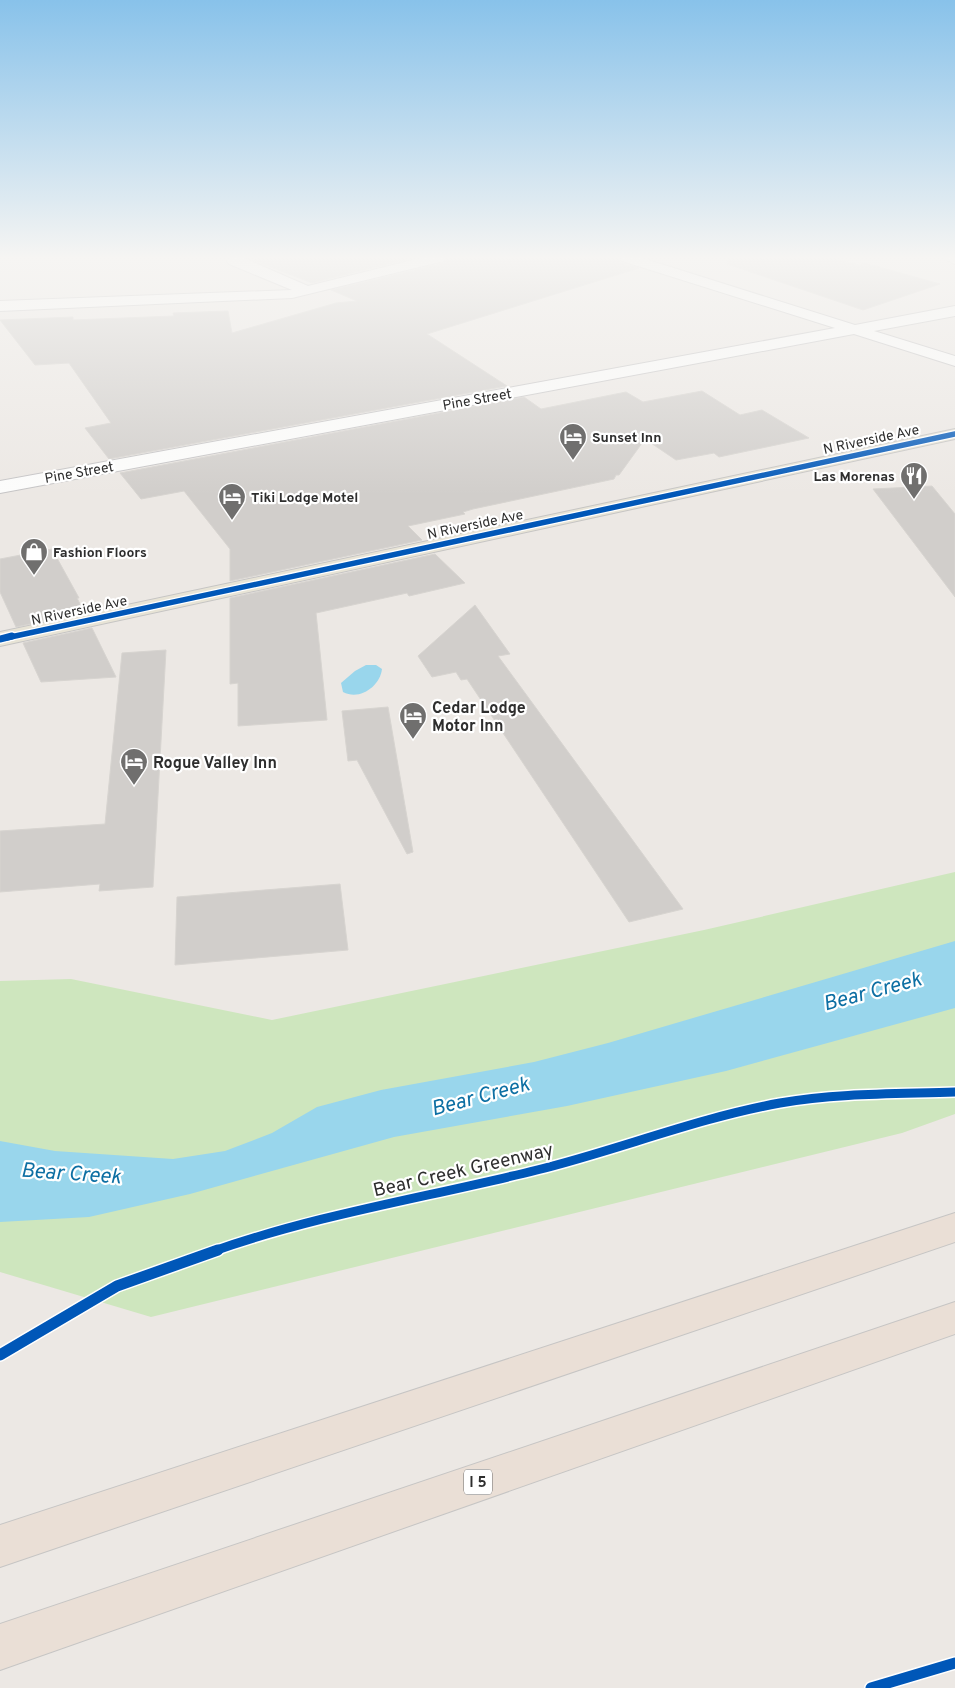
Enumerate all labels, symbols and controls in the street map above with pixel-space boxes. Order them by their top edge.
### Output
street label: Pine Street [441,386,513,415]
hotel icon: Sunset Inn [558,422,588,461]
street label: N Riverside Ave [822,422,921,459]
place label: Sunset Inn [592,430,661,447]
street label: Pine Street [43,459,115,488]
restaurant icon: Las Morenas [899,461,929,500]
place label: Las Morenas [813,469,895,486]
hotel icon: Tiki Lodge Motel [217,482,247,521]
place label: Tiki Lodge Motel [251,490,358,507]
street label: N Riverside Ave [426,507,525,544]
shop icon: Fashion Floors [19,537,49,576]
place label: Fashion Floors [53,545,147,562]
street label: N Riverside Ave [30,593,129,630]
place label: Cedar Lodge Motor Inn [432,699,526,737]
hotel icon: Cedar Lodge Motor Inn [398,701,428,740]
hotel icon: Rogue Valley Inn [119,747,149,786]
place label: Rogue Valley Inn [153,754,277,774]
water label: Bear Creek [820,966,925,1018]
water label: Bear Creek [428,1071,533,1123]
street label: Bear Creek Greenway [371,1139,556,1203]
water label: Bear Creek [20,1158,122,1191]
road number: I 5 [464,1470,492,1494]

